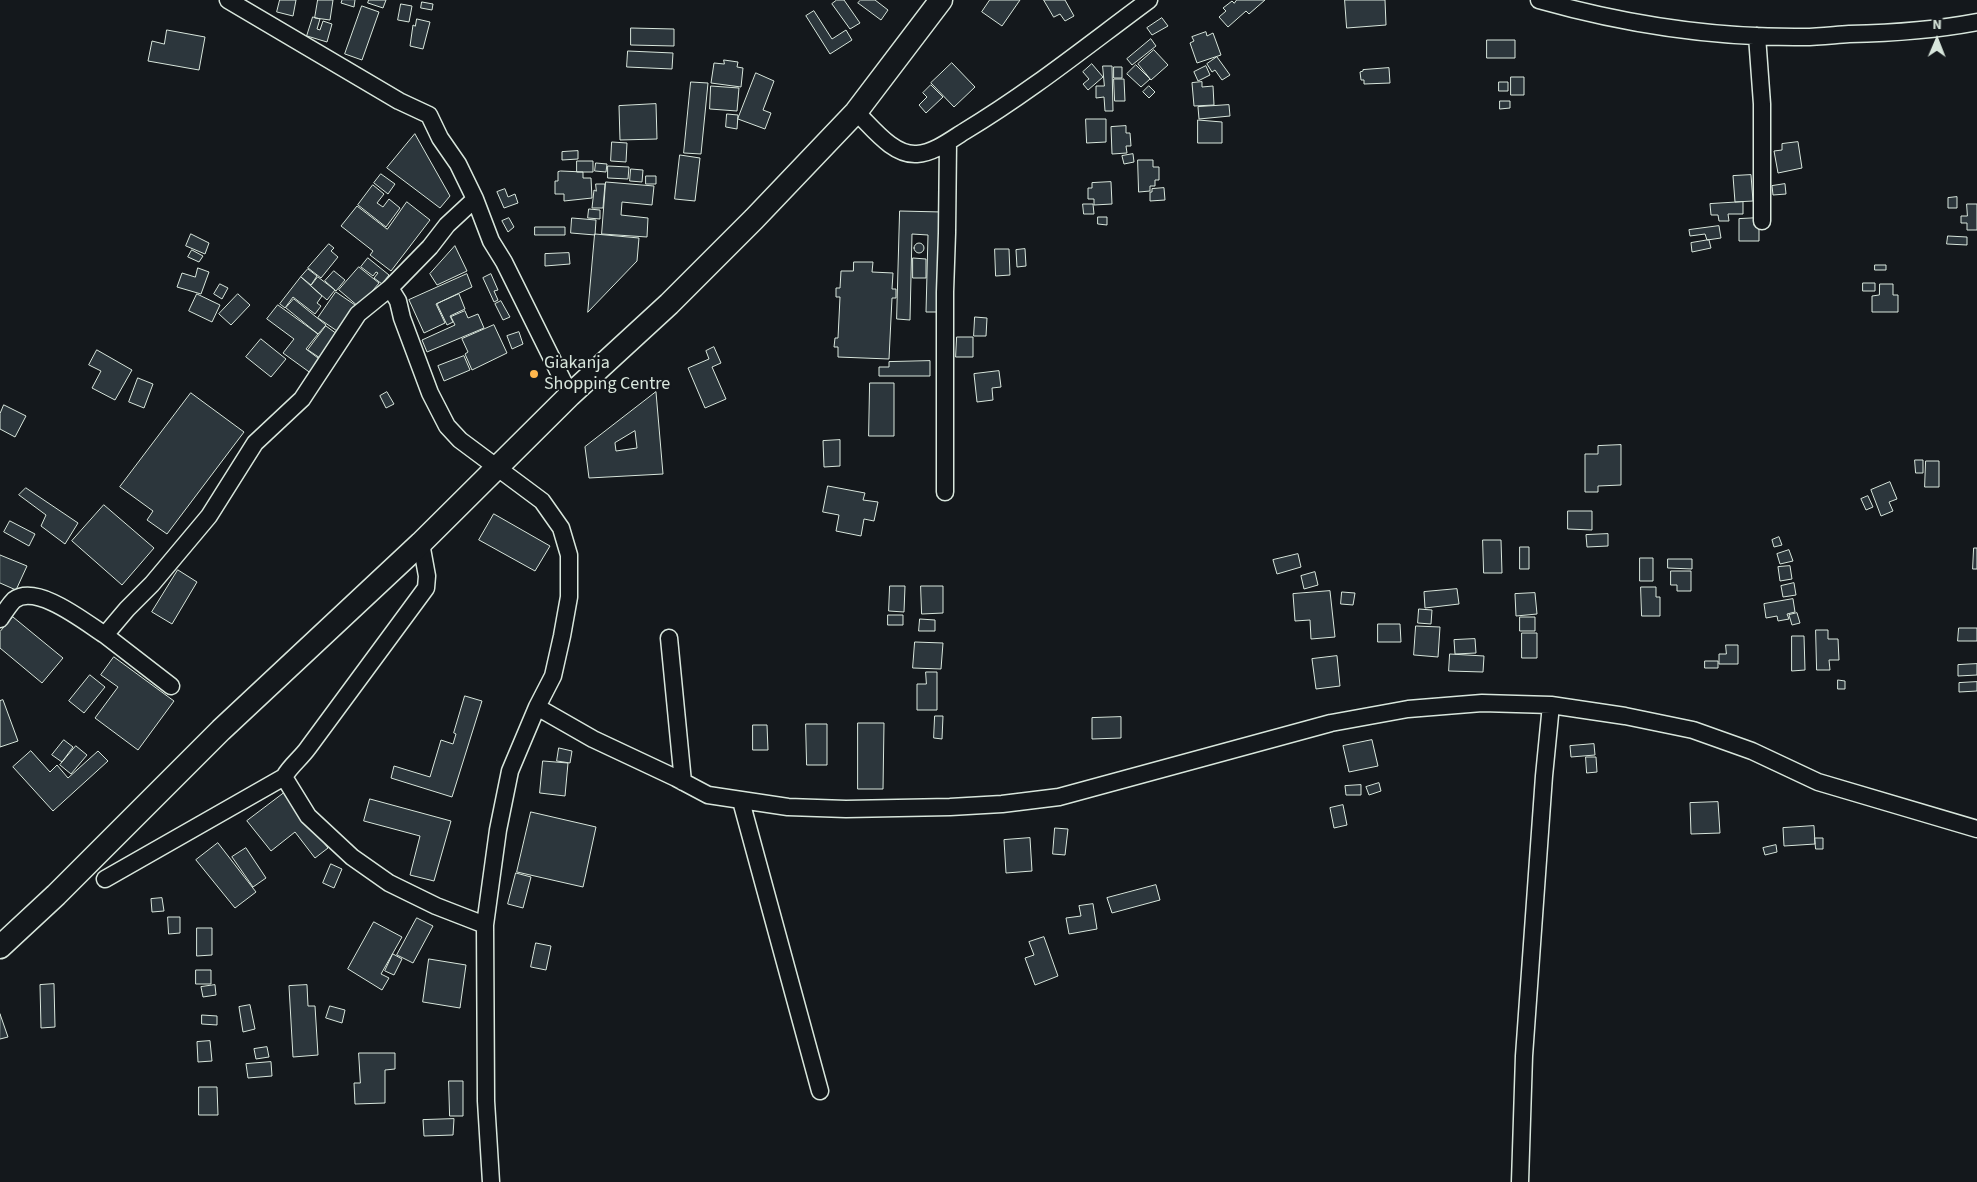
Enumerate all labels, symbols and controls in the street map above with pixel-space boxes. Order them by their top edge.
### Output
north arrow [1912,15,1962,65]
text: N [1932,15,1942,35]
place label: Giakanja Shopping Centre [544,353,670,396]
marker: Giakanja Shopping Centre [528,368,540,380]

